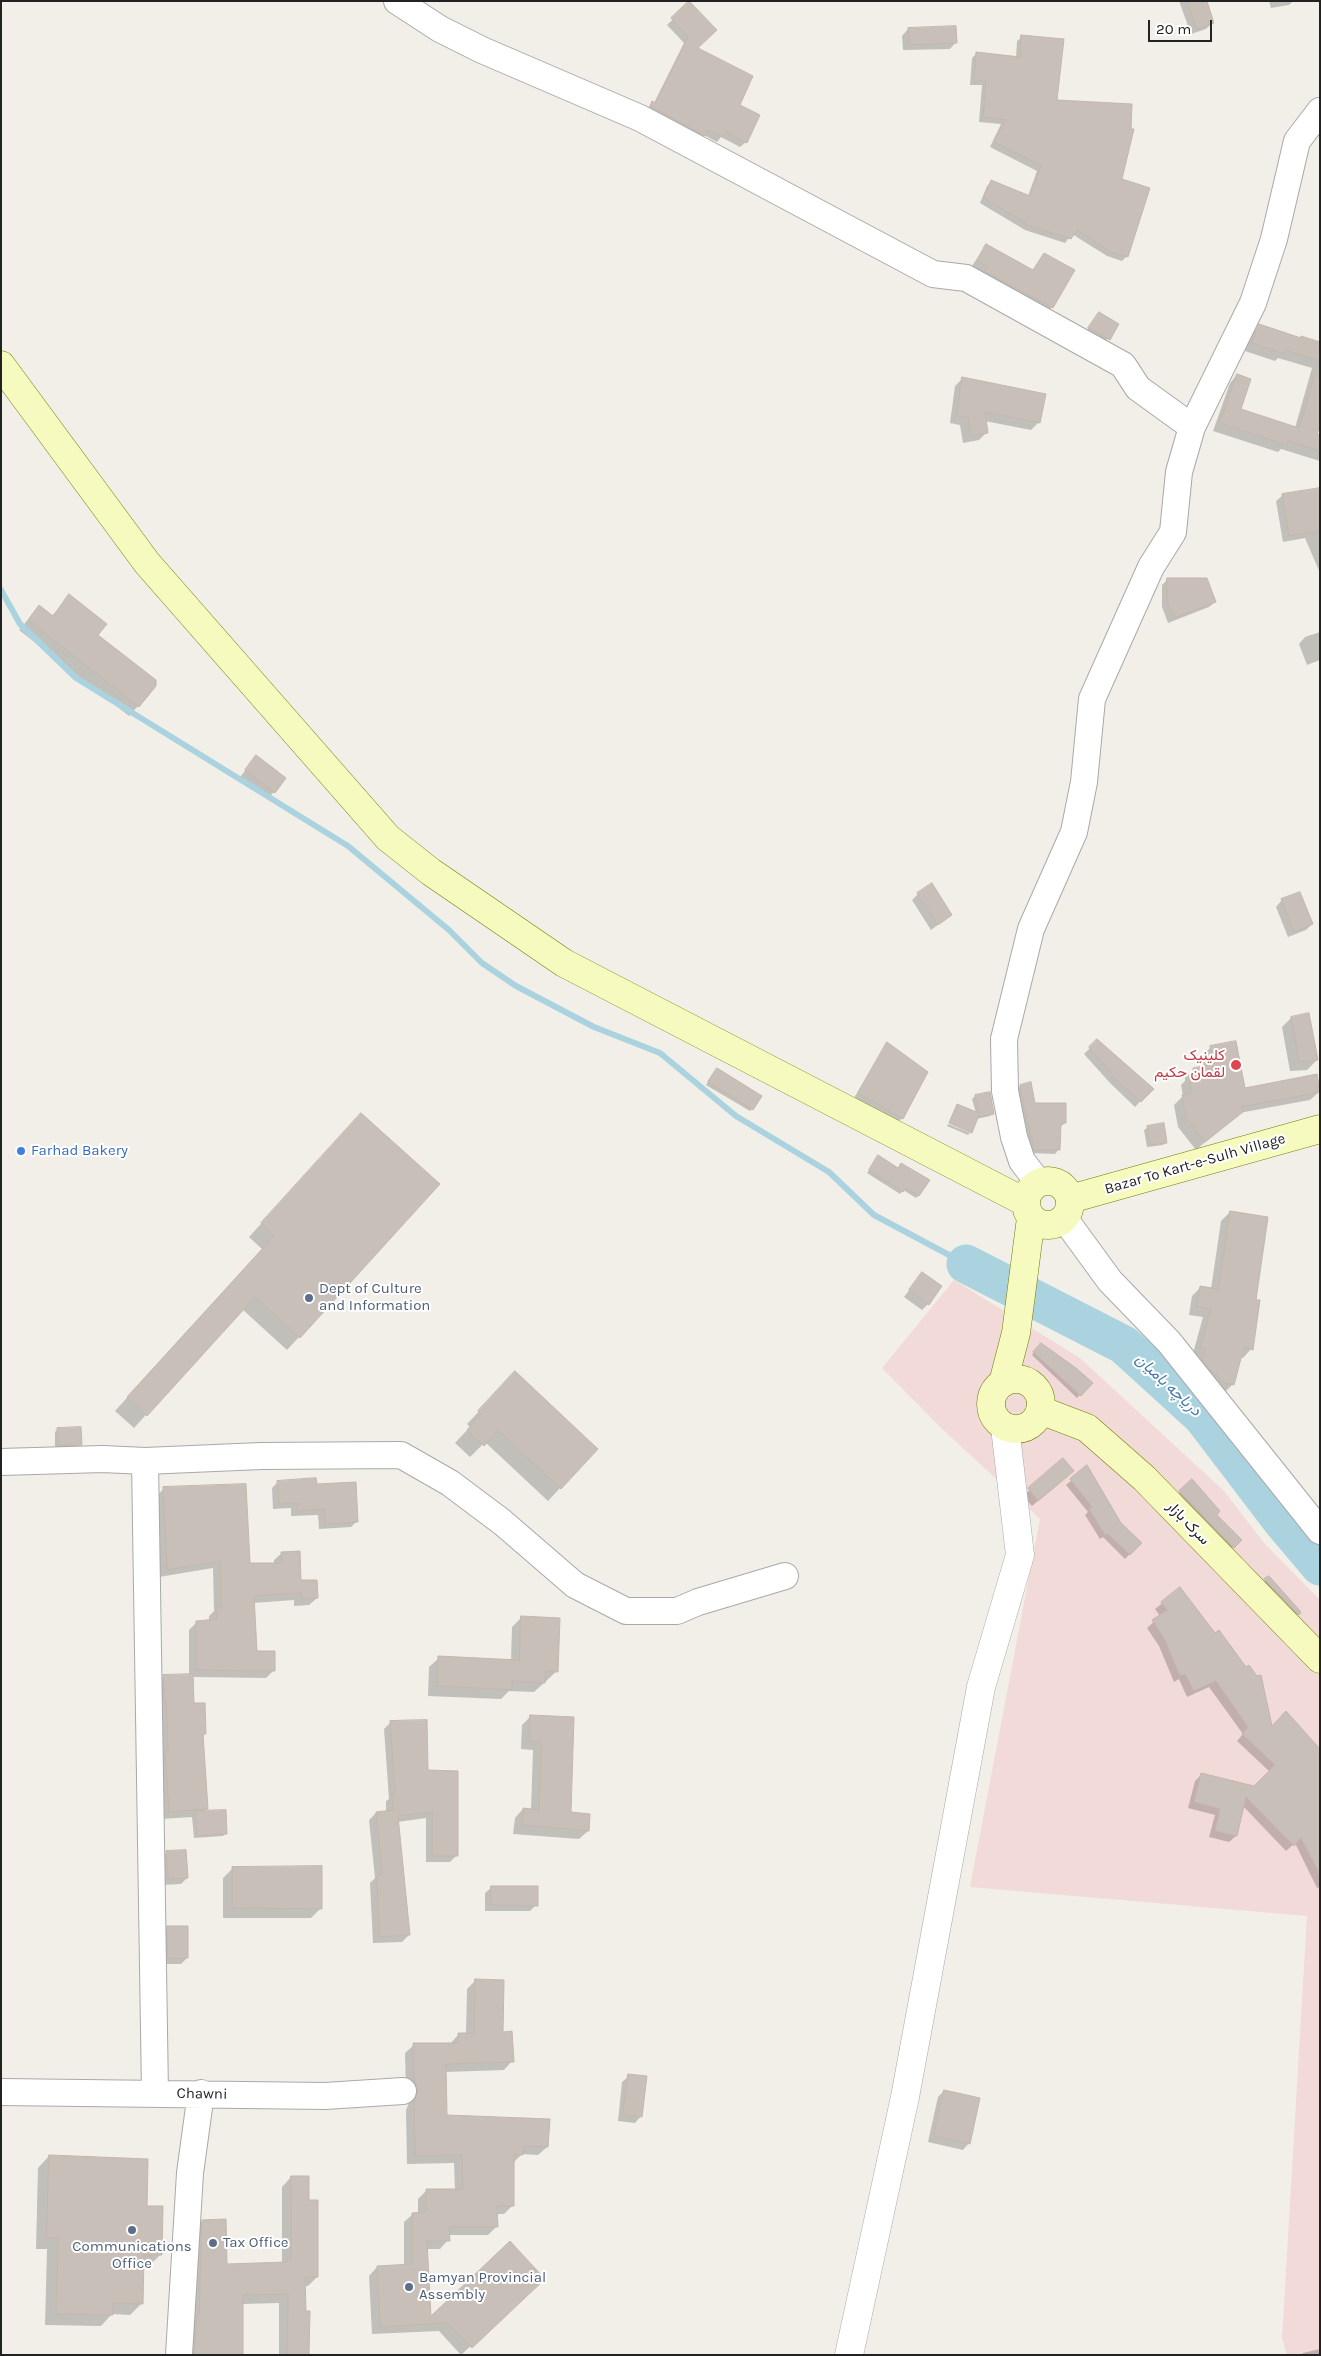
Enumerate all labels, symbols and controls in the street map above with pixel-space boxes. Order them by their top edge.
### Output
scale bar [1151,10,1215,42]
text: 20 m [1156,20,1191,38]
place label: کلینیک لقمان حکیم [1154,1047,1225,1082]
marker: کلینیک لقمان حکیم [1229,1058,1243,1072]
street label: Bazar To Kart-e-Sulh Village [1102,1130,1288,1198]
place label: Farhad Bakery [31,1142,128,1160]
marker: Farhad Bakery [15,1145,27,1157]
place label: Dept of Culture and Information [319,1280,430,1315]
marker: Dept of Culture and Information [303,1292,315,1304]
water label: دریاچه بامیان [1131,1350,1205,1420]
street label: سرک بازار [1163,1497,1213,1549]
street label: Chawni [176,2085,228,2103]
marker: Communications Office [126,2224,138,2236]
place label: Tax Office [223,2234,289,2252]
marker: Tax Office [207,2237,219,2249]
place label: Communications Office [72,2238,192,2273]
place label: Bamyan Provincial Assembly [419,2269,546,2304]
marker: Bamyan Provincial Assembly [403,2281,415,2293]

